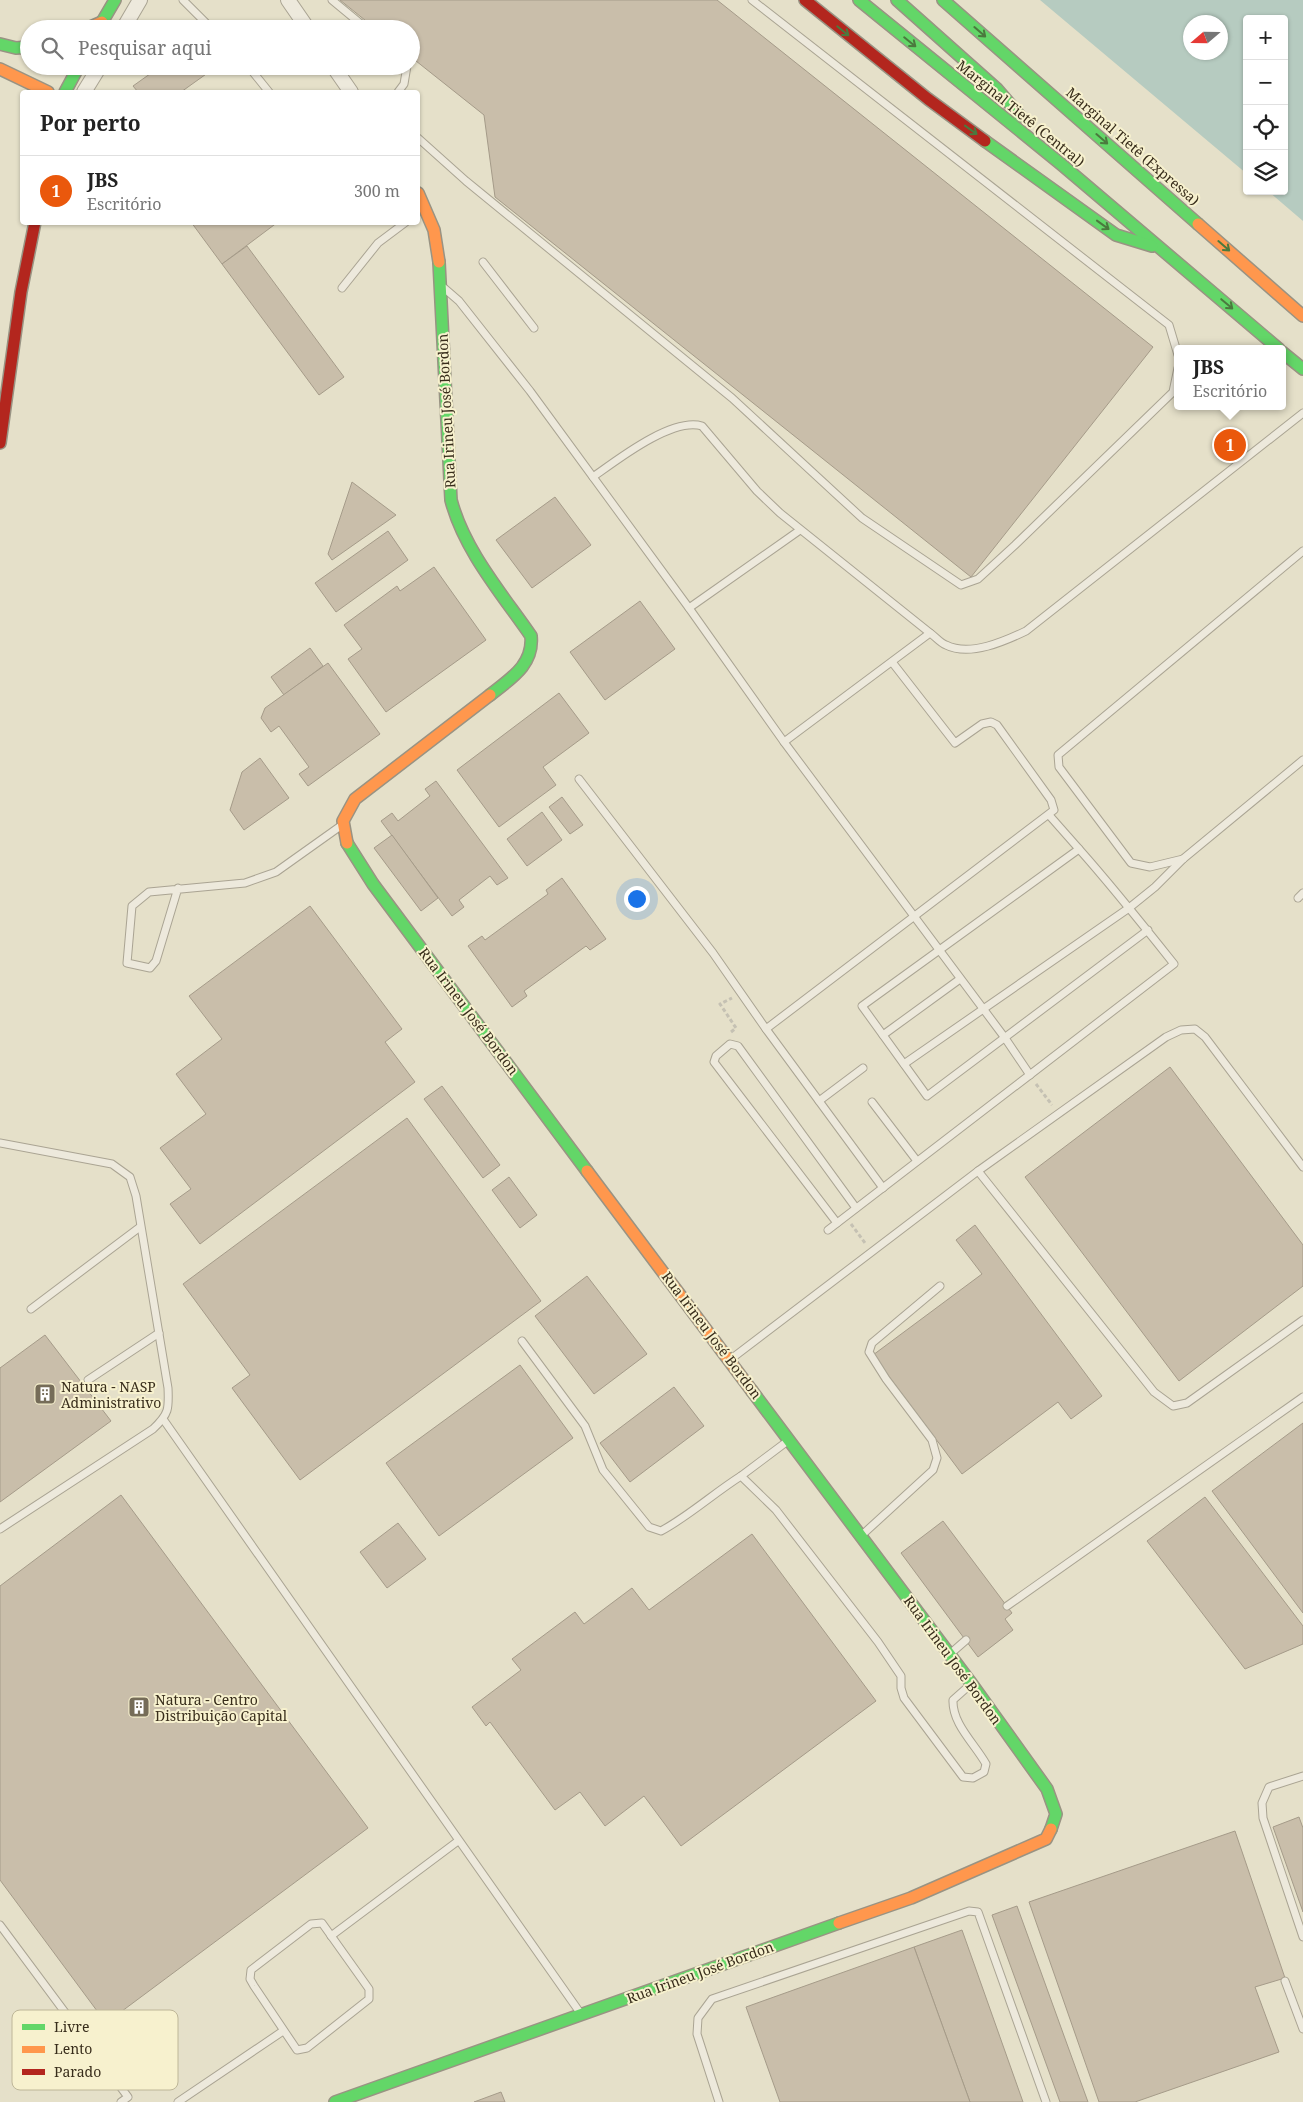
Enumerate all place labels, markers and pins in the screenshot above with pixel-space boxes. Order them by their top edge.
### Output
pin: 1 [1214,426,1246,464]
place label: Natura - NASP Administrativo [61,1377,161,1412]
building icon: Natura - NASP Administrativo [33,1382,57,1406]
place label: Natura - Centro Distribuição Capital [155,1690,288,1725]
building icon: Natura - Centro Distribuição Capital [127,1695,151,1719]

